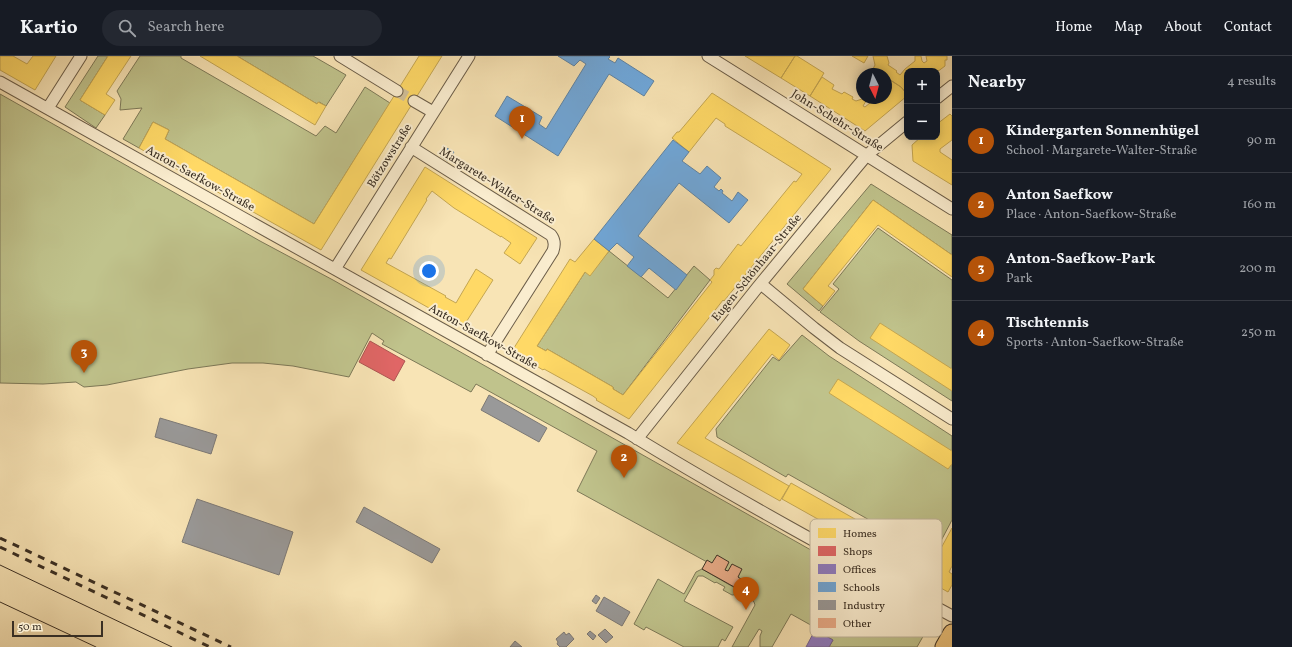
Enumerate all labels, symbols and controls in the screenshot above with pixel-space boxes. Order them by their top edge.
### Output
search box [102,10,382,46]
text: Kartio [20,15,78,41]
icon: search [116,17,138,39]
text: Search here [148,17,224,38]
text: Home [1055,18,1092,37]
text: Map [1114,18,1142,37]
text: About [1164,18,1202,37]
text: Contact [1224,18,1272,37]
north arrow [856,68,892,104]
map controls [904,68,940,140]
button: + [904,68,940,104]
text: Nearby [968,71,1026,94]
text: 4 results [1227,73,1276,91]
street label: John-Schehr-Straße [788,86,886,156]
button: − [904,104,940,140]
pin: 1 [509,106,535,139]
street label: Bötzowstraße [364,121,416,191]
text: Kindergarten Sonnenhügel [1006,121,1199,142]
text: 1 [978,132,984,150]
text: 90 m [1247,132,1276,150]
street label: Anton-Saefkow-Straße [143,142,258,216]
text: School · Margarete-Walter-Straße [1006,142,1197,160]
street label: Margarete-Walter-Straße [436,144,558,229]
text: Anton Saefkow [1006,185,1113,206]
text: 2 [978,196,984,214]
text: 160 m [1242,196,1276,214]
text: Place · Anton-Saefkow-Straße [1006,206,1176,224]
street label: Eugen-Schönhaar-Straße [709,211,806,325]
text: Anton-Saefkow-Park [1006,249,1155,270]
text: 3 [978,260,984,278]
text: 200 m [1239,260,1276,278]
your location [419,261,439,281]
text: Park [1006,270,1033,288]
street label: Anton-Saefkow-Straße [426,300,541,374]
text: Tischtennis [1006,313,1089,334]
text: 4 [977,324,985,342]
text: 250 m [1241,324,1276,342]
text: Sports · Anton-Saefkow-Straße [1006,334,1184,352]
pin: 3 [71,340,97,373]
pin: 2 [611,445,637,478]
legend [810,519,942,637]
text: Homes [843,527,877,542]
text: Shops [843,545,873,560]
text: Offices [843,563,877,578]
pin: 4 [733,577,759,610]
text: Schools [843,581,880,596]
text: Industry [843,599,885,614]
text: Other [843,617,872,632]
scale bar [12,619,103,638]
text: 50 m [18,620,42,635]

